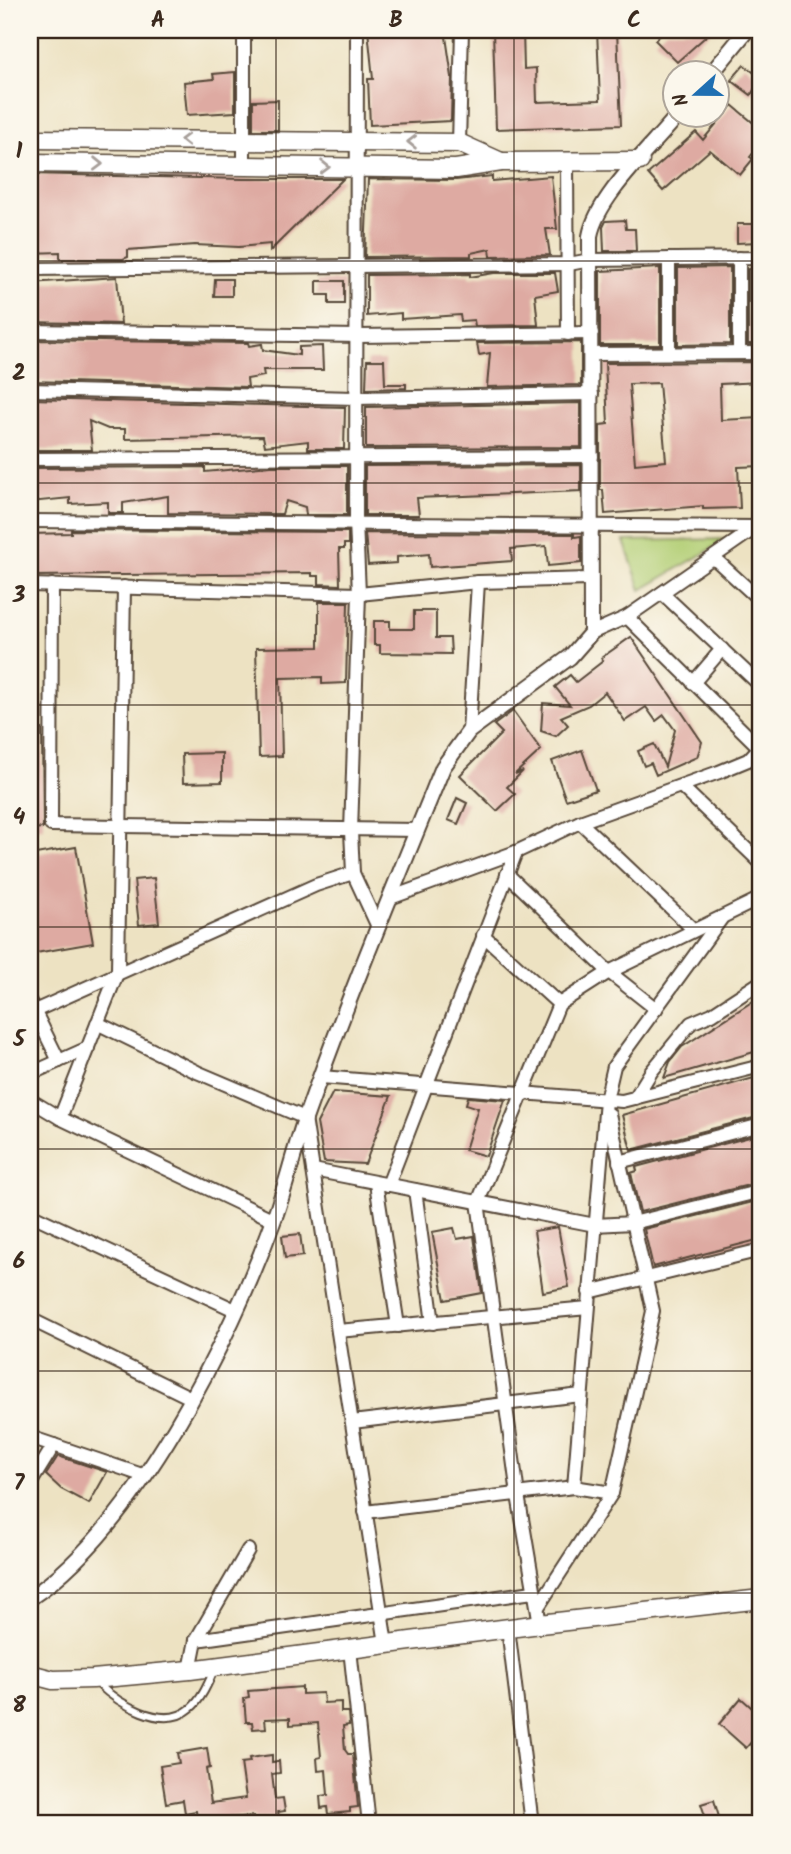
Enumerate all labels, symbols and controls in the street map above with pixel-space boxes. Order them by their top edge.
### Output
text: A [151,3,165,39]
text: B [389,3,403,39]
text: C [627,3,641,39]
north arrow [662,60,732,130]
text: N [666,88,698,110]
one-way arrow [179,132,190,148]
text: 1 [16,134,23,170]
one-way arrow [407,135,418,150]
one-way arrow [93,156,104,172]
one-way arrow [321,159,331,175]
text: 2 [12,356,26,392]
text: 3 [12,578,26,614]
text: 4 [13,800,26,836]
text: 5 [12,1022,27,1058]
text: 6 [13,1244,25,1280]
text: 7 [14,1466,26,1502]
text: 8 [12,1688,26,1724]

